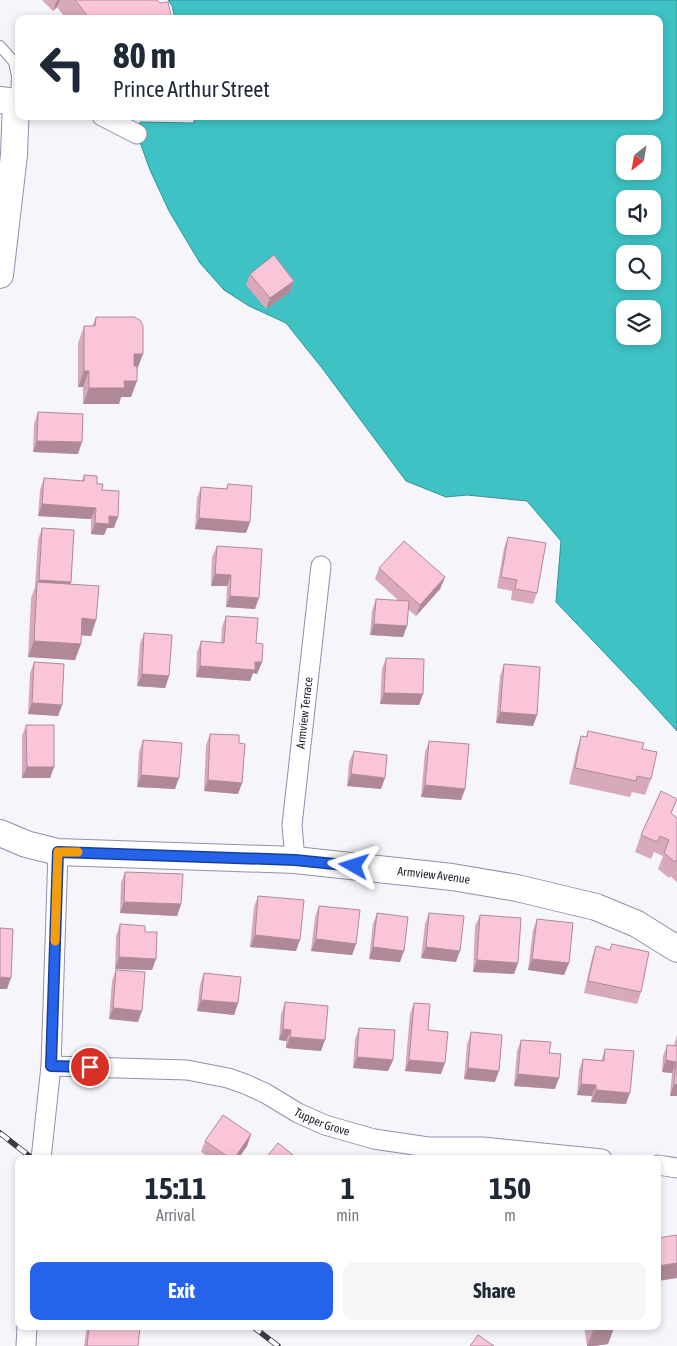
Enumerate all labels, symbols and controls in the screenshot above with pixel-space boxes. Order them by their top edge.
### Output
icon: left [30,35,95,100]
text: 80 m [113,35,176,75]
text: Prince Arthur Street [113,76,270,102]
north arrow [616,135,661,180]
map controls [616,135,661,345]
button: sound [616,190,661,235]
button: search [616,245,661,290]
button: layers [616,300,661,345]
street label: Armview Terrace [294,676,316,750]
position arrow [327,839,379,891]
street label: Armview Avenue [397,864,471,887]
pin [69,1046,111,1088]
icon: arrive [76,1053,104,1081]
street label: Tupper Grove [291,1105,351,1139]
text: 15:11 [145,1171,206,1205]
text: 1 [341,1171,355,1205]
text: 150 [489,1171,531,1205]
text: Arrival [156,1206,195,1224]
text: min [336,1206,359,1224]
text: m [504,1206,516,1224]
button: Exit [30,1262,333,1320]
button: Share [343,1262,646,1320]

